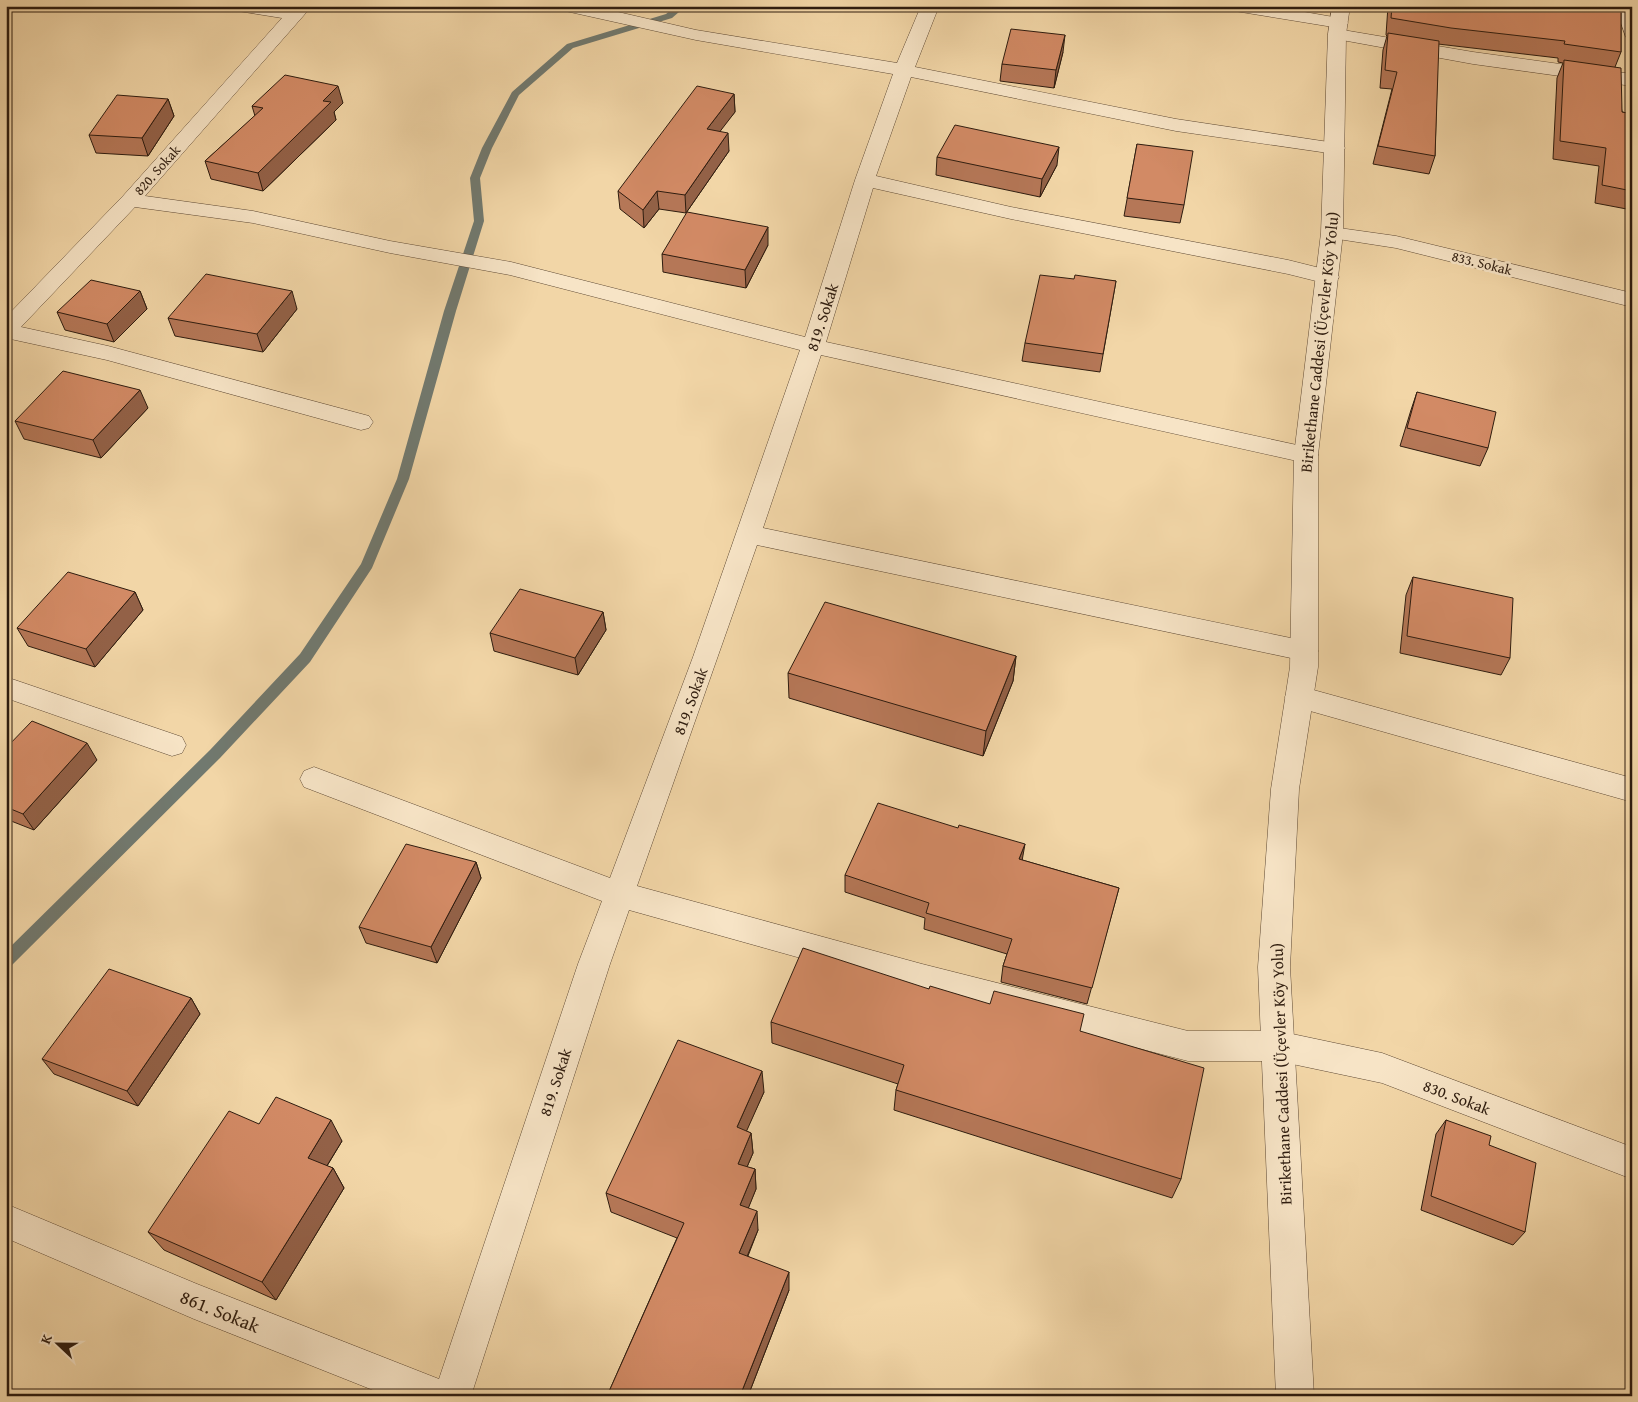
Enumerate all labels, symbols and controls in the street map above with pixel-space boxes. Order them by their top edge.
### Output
street label: 820. Sokak [129,140,186,200]
street label: Birikethane Caddesi (Üçevler Köy Yolu) [1293,210,1345,474]
street label: 833. Sokak [1450,246,1515,280]
street label: 819. Sokak [800,279,845,354]
street label: 819. Sokak [667,663,714,738]
street label: Birikethane Caddesi (Üçevler Köy Yolu) [1264,943,1298,1205]
street label: 819. Sokak [533,1044,578,1119]
street label: 830. Sokak [1420,1073,1495,1121]
street label: 861. Sokak [176,1282,264,1340]
north arrow [32,1320,82,1370]
text: K [35,1331,57,1347]

